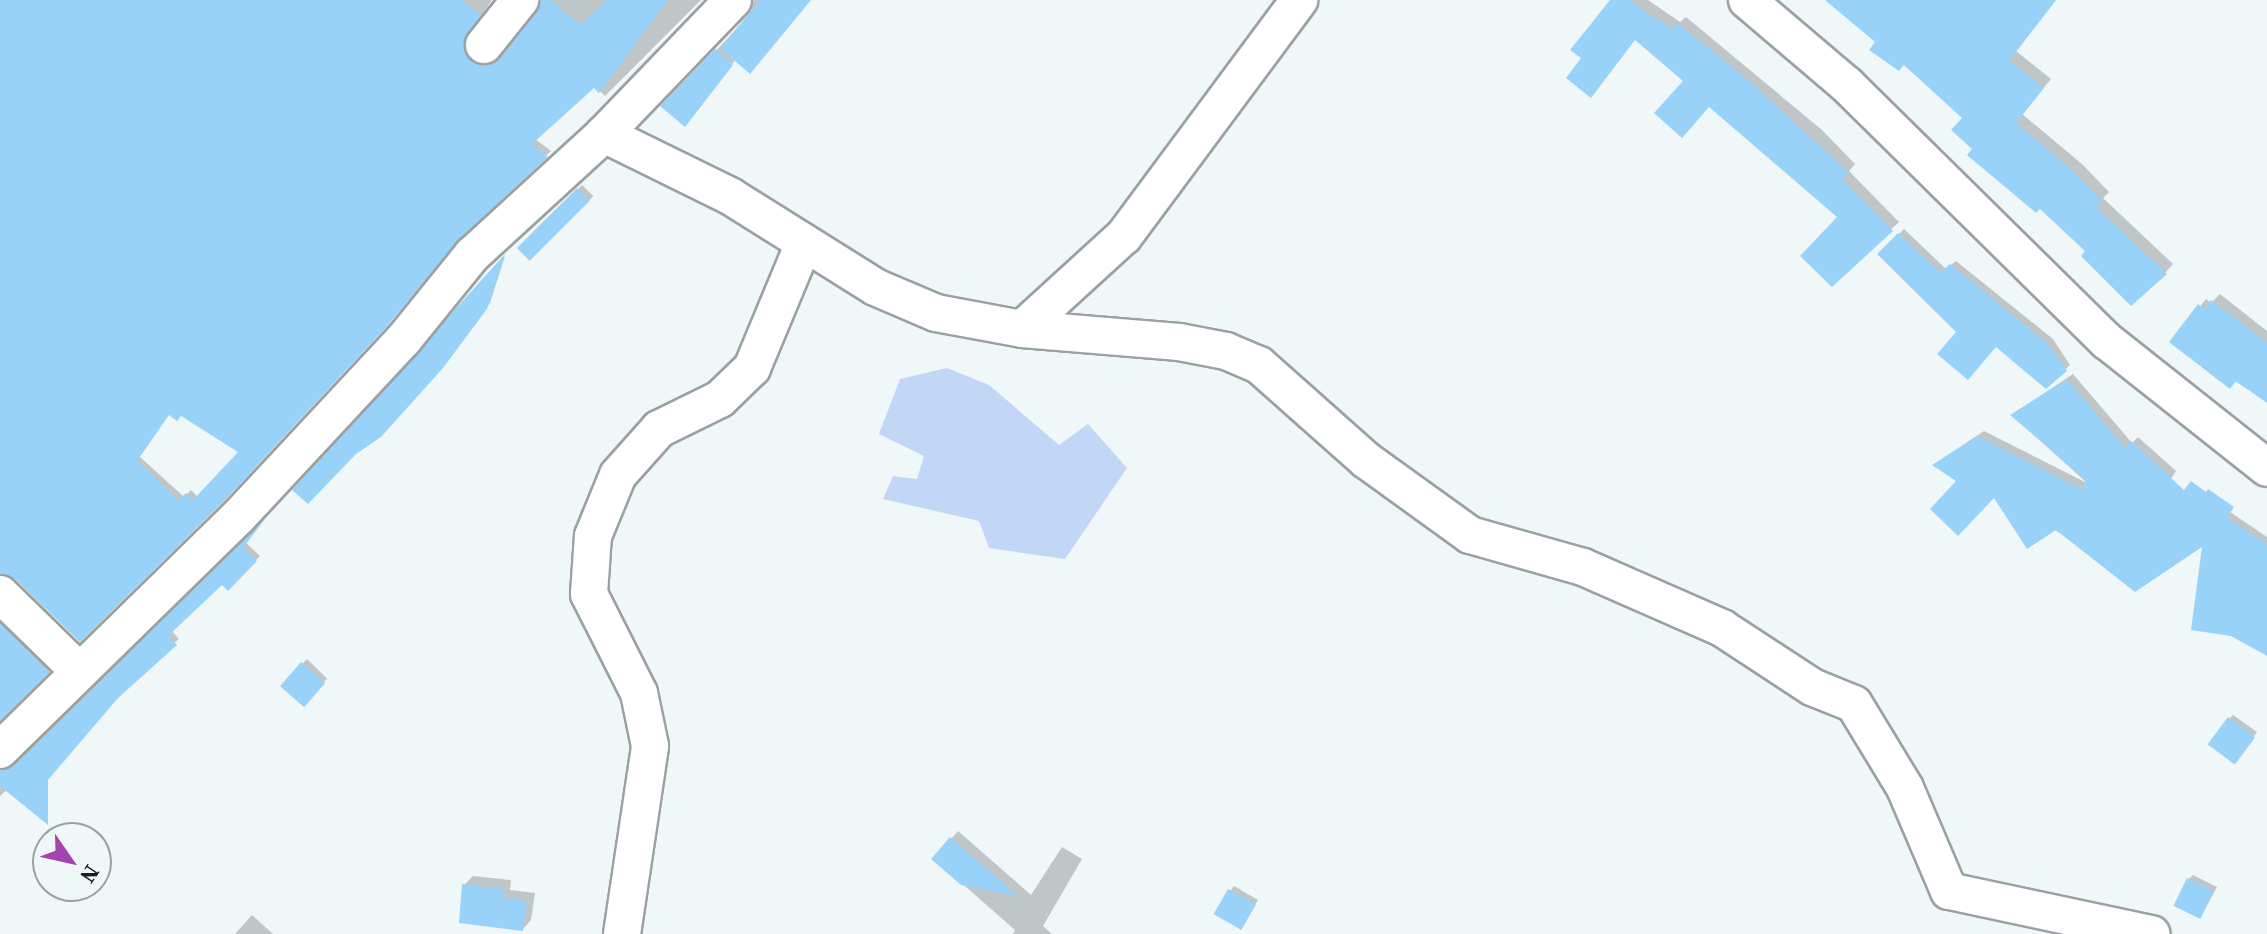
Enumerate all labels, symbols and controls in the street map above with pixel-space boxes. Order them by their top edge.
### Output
north arrow [32,822,112,902]
text: N [73,859,107,889]

